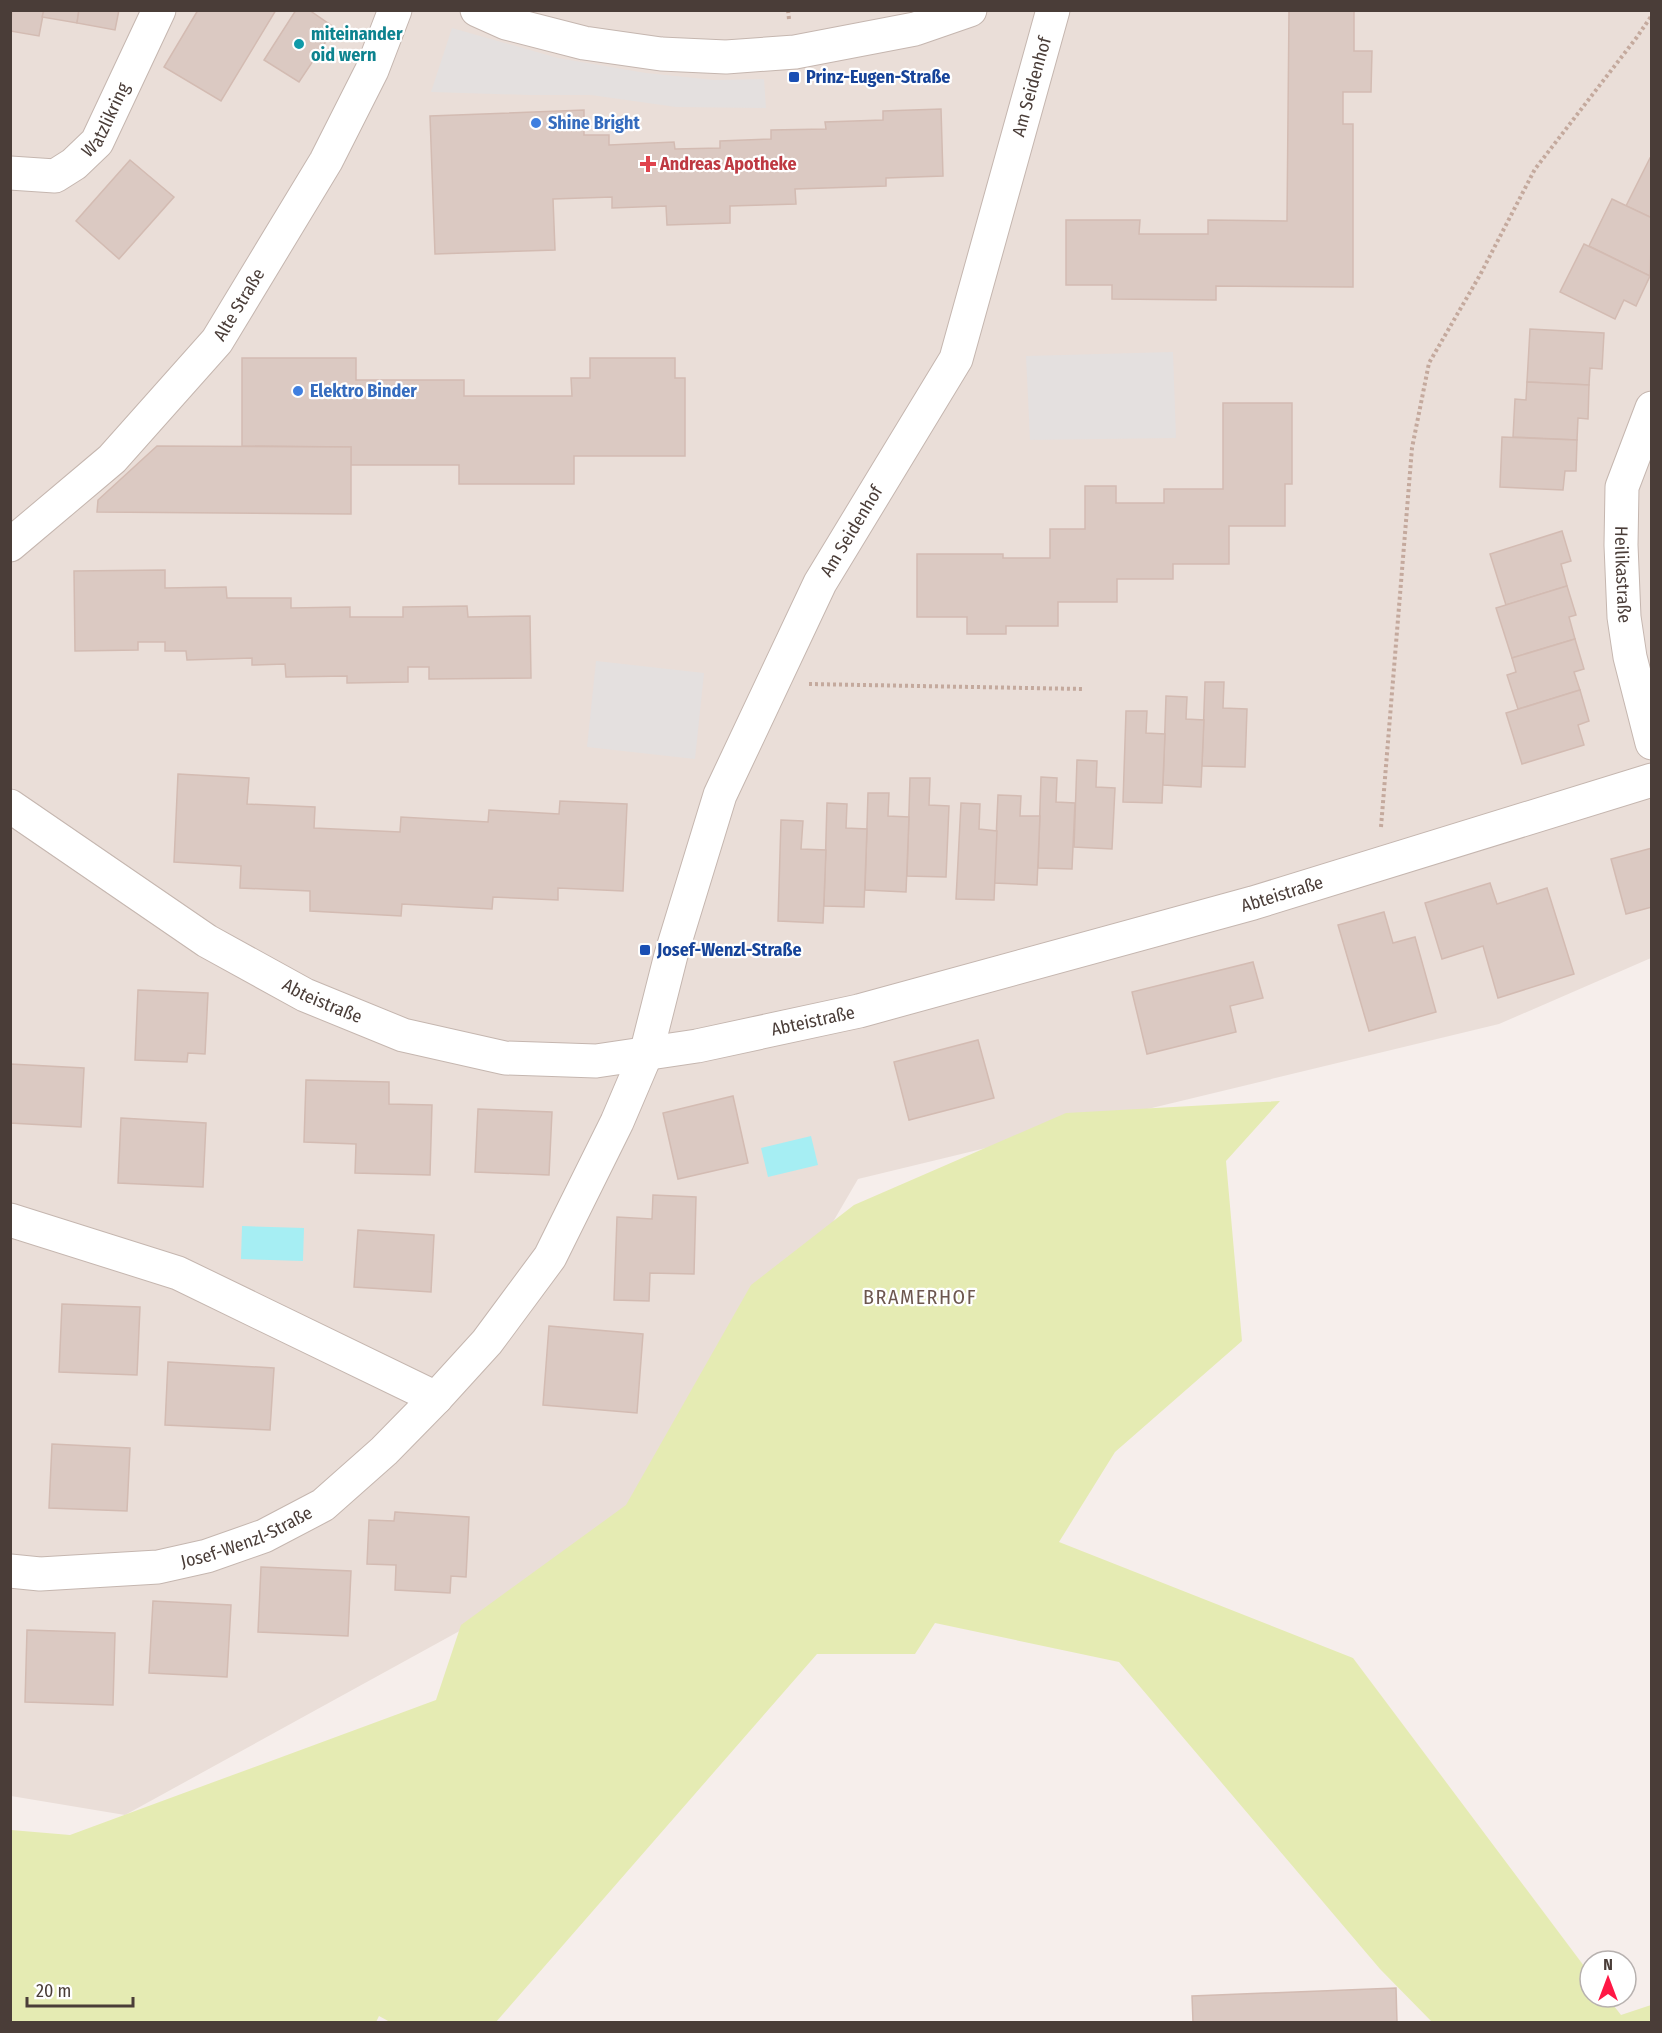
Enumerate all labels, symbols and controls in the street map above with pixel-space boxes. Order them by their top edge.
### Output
place label: miteinander oid wern [311,23,403,66]
street label: Am Seidenhof [1007,33,1056,139]
marker: miteinander oid wern [292,37,306,51]
place label: Prinz-Eugen-Straße [806,66,950,88]
marker: Prinz-Eugen-Straße [787,70,801,84]
street label: Watzlikring [77,79,135,162]
place label: Shine Bright [548,112,640,134]
marker: Shine Bright [529,116,543,130]
place label: Andreas Apotheke [659,153,797,175]
marker: Andreas Apotheke [641,157,655,171]
street label: Alte Straße [209,264,270,345]
place label: Elektro Binder [310,380,417,402]
marker: Elektro Binder [291,384,305,398]
street label: Am Seidenhof [815,480,888,581]
street label: Heilikastraße [1610,526,1636,625]
street label: Abteistraße [1239,871,1326,917]
place label: Josef-Wenzl-Straße [656,939,802,961]
marker: Josef-Wenzl-Straße [638,943,652,957]
street label: Abteistraße [279,974,365,1028]
street label: Abteistraße [769,1001,857,1041]
district label: BRAMERHOF [863,1285,977,1309]
street label: Josef-Wenzl-Straße [179,1502,316,1573]
north arrow [1578,1949,1638,2009]
text: N [1603,1955,1613,1974]
scale bar [27,1970,134,2008]
text: 20 m [36,1980,71,2002]

